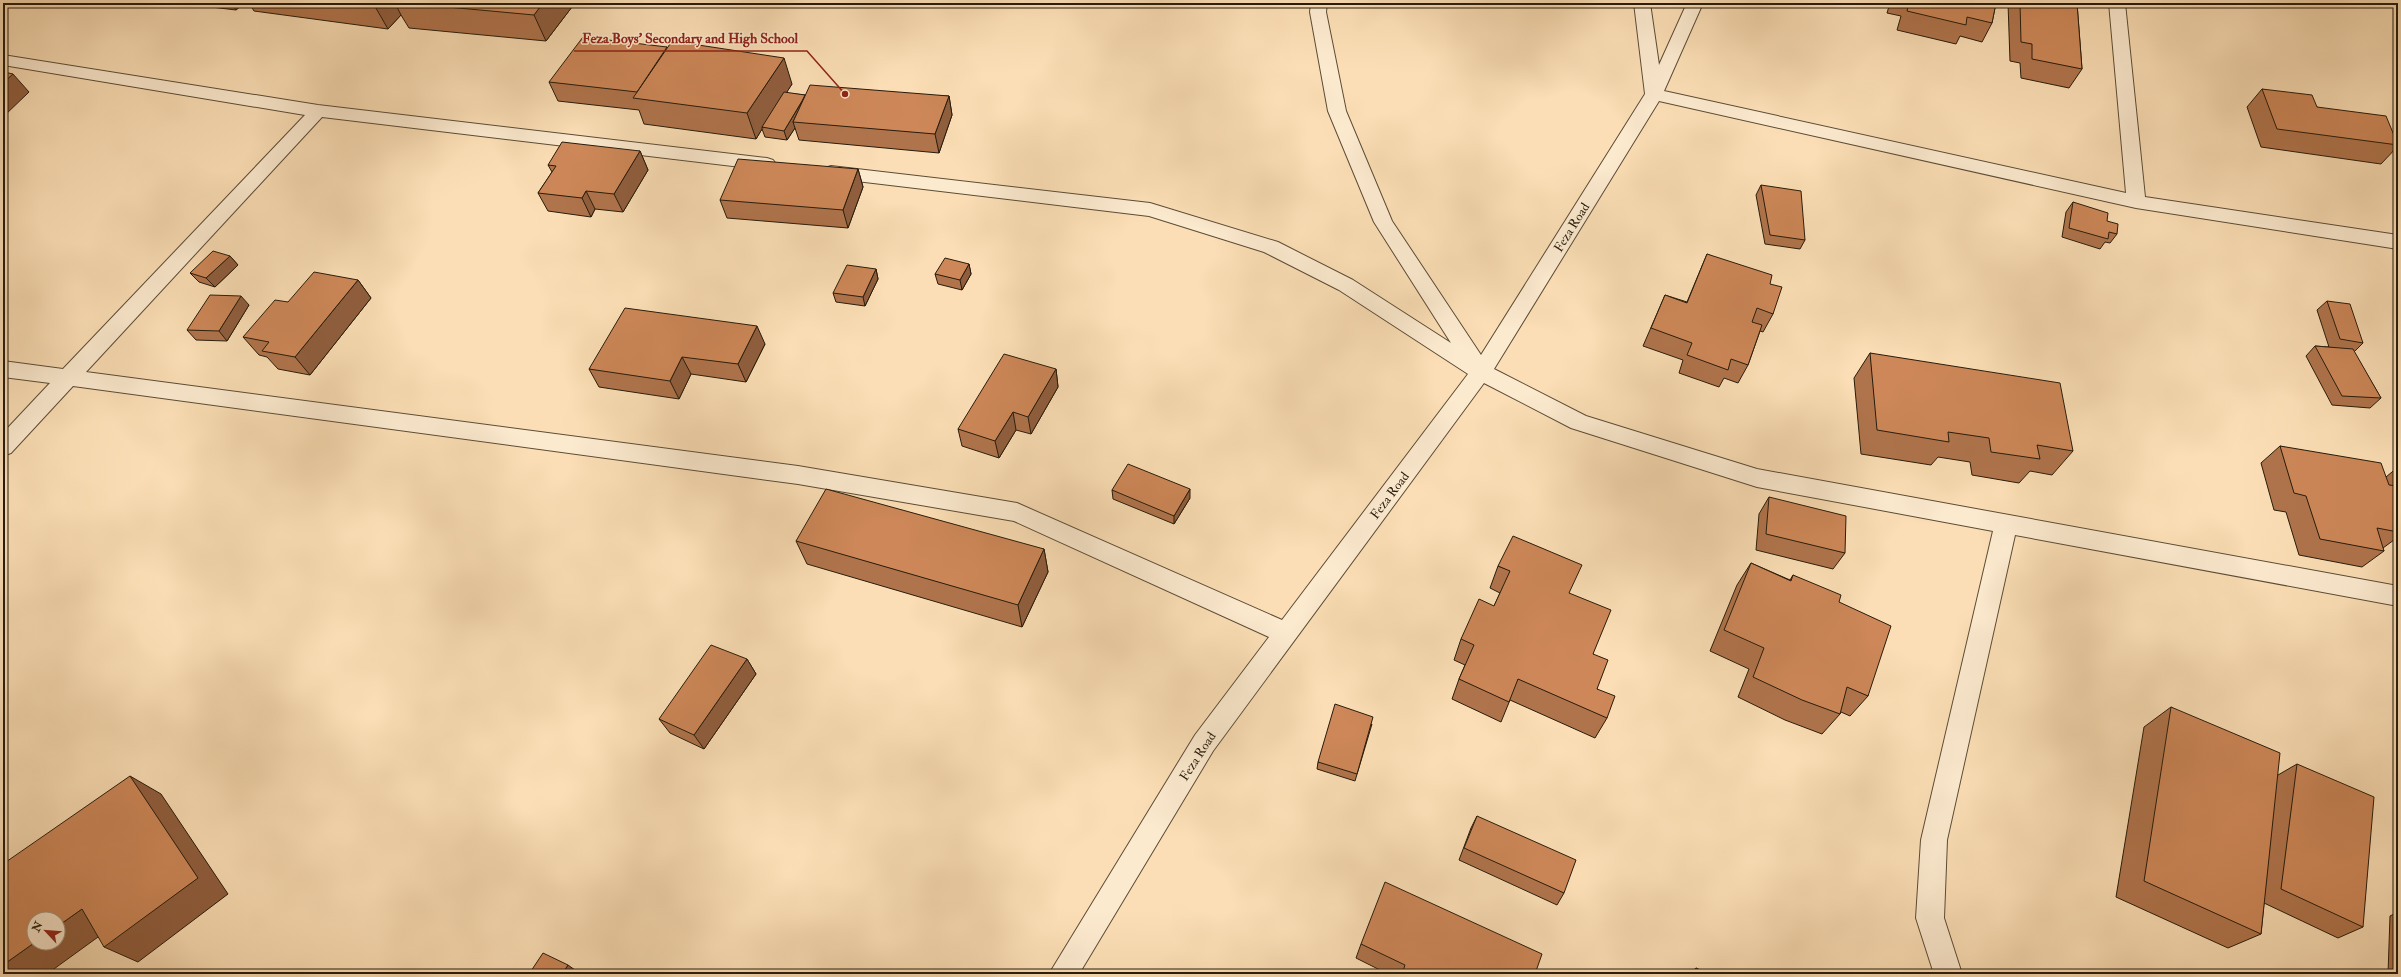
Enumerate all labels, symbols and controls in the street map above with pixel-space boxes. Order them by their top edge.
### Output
callout: Feza Boys' Secondary and High School [574,25,807,51]
text: Feza Boys' Secondary and High School [582,30,798,48]
street label: Feza Road [1551,200,1593,255]
street label: Feza Road [1367,468,1413,522]
street label: Feza Road [1176,729,1220,784]
north arrow [26,911,66,951]
text: N [29,919,46,935]

